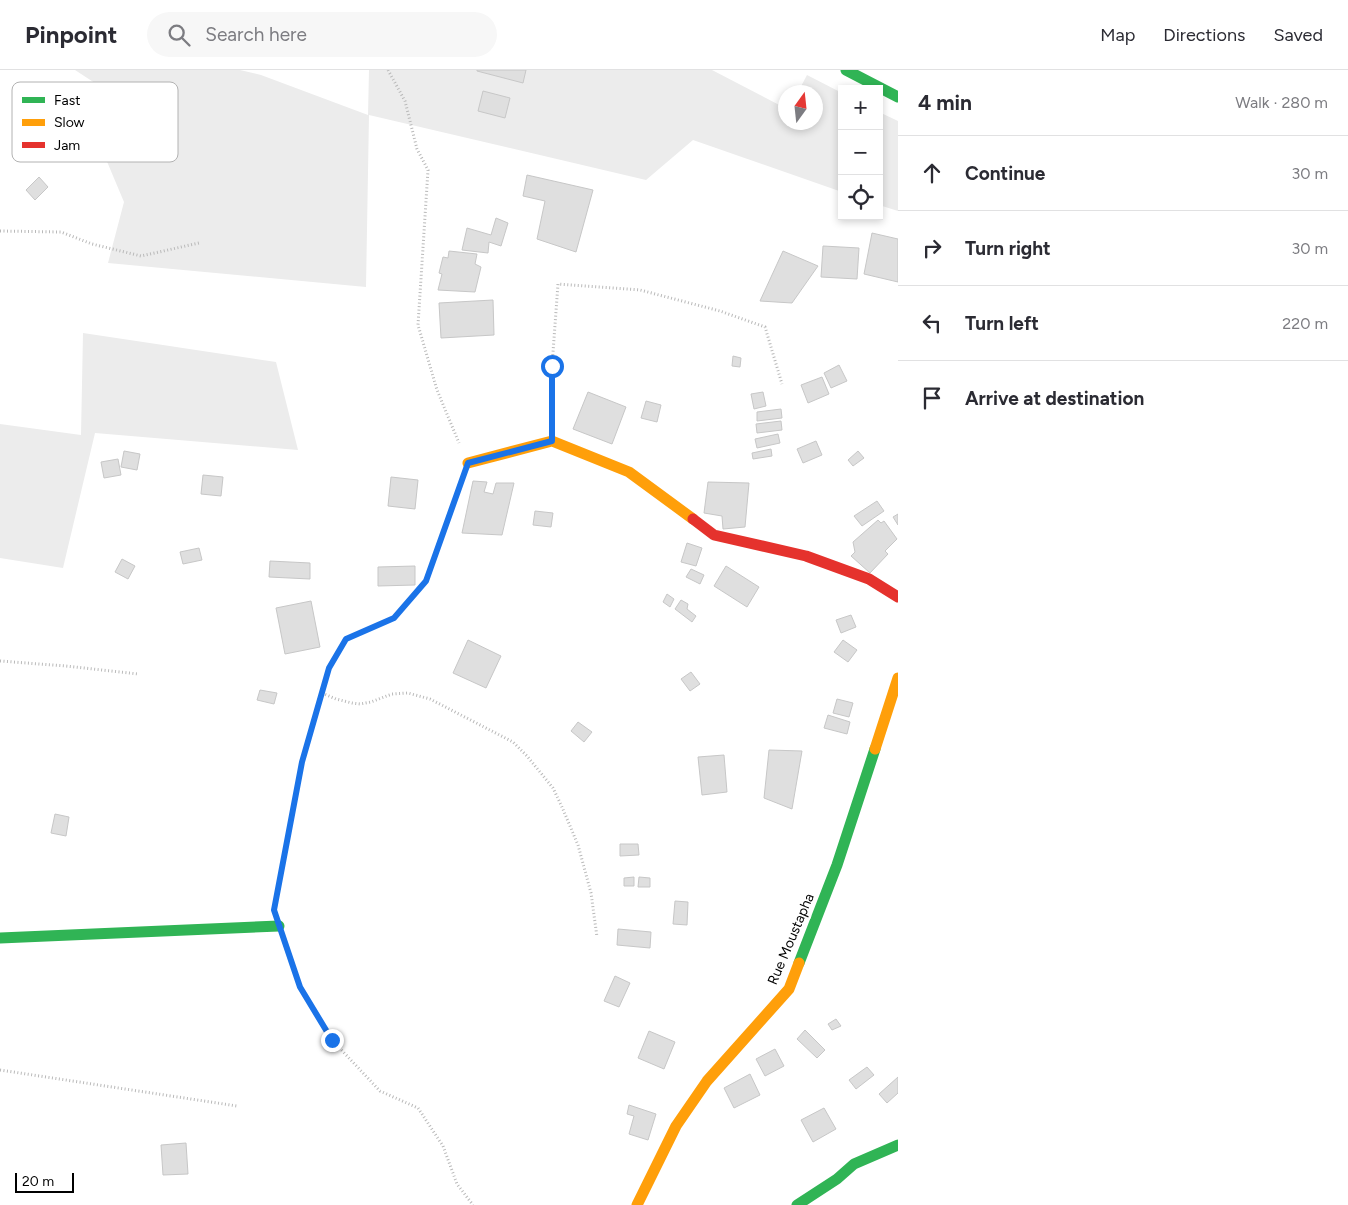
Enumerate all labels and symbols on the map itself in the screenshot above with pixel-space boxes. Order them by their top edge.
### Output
legend [12,82,178,162]
north arrow [778,85,823,130]
text: Fast [54,92,80,109]
text: Slow [54,114,85,131]
text: Jam [54,137,80,154]
route start [541,355,564,378]
street label: Rue Moustapha [764,891,818,987]
route end [321,1029,344,1052]
scale bar [15,1170,74,1193]

